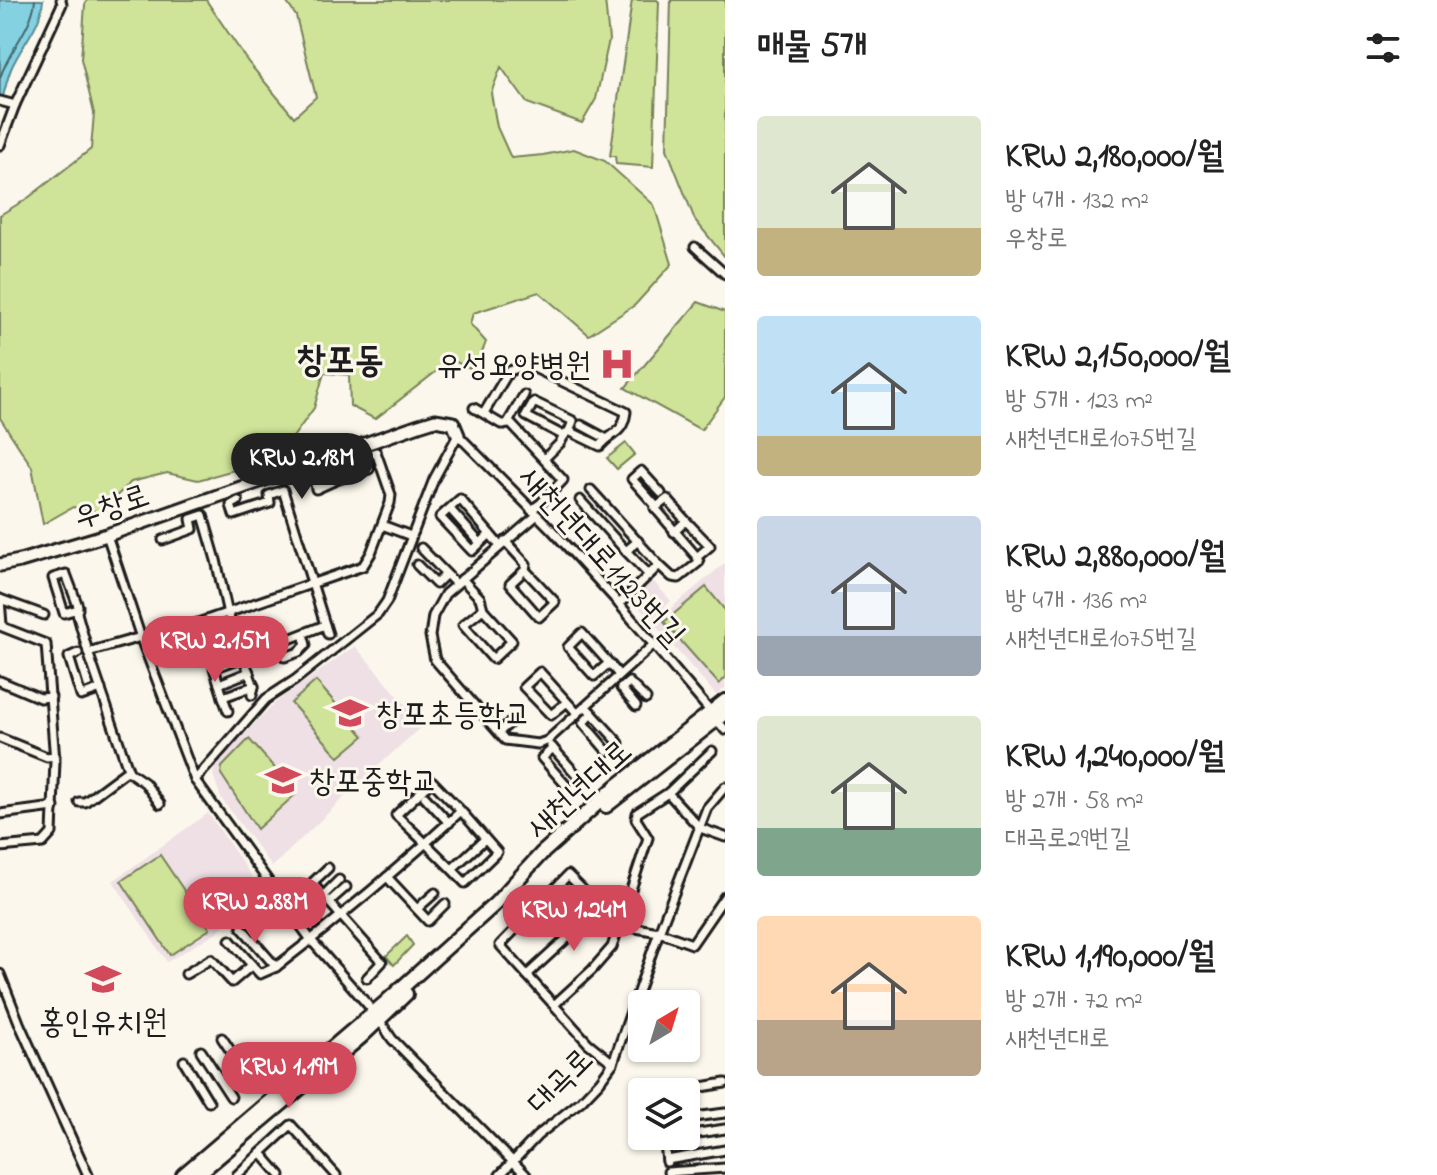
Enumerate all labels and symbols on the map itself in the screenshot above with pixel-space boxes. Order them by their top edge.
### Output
district label: 창포동 [297,336,383,389]
place label: 유성요양병원 [437,344,591,391]
hospital icon: 유성요양병원 [598,345,636,383]
pin: KRW 2.18M [210,433,394,501]
street label: 새천년대로1123번길 [506,456,695,658]
street label: 우창로 [68,474,156,543]
pin: KRW 2.15M [123,616,307,684]
place label: 창포초등학교 [376,693,531,740]
school or university icon: 창포초등학교 [331,694,369,732]
street label: 새천년대로 [517,730,644,851]
place label: 창포중학교 [309,760,438,807]
school or university icon: 창포중학교 [264,761,302,799]
pin: KRW 2.88M [163,877,347,945]
pin: KRW 1.24M [482,885,666,953]
school or university icon: 홍인유치원 [84,960,122,998]
north arrow [628,990,700,1062]
place label: 홍인유치원 [39,1001,167,1048]
street label: 대곡로 [518,1039,605,1126]
pin: KRW 1.19M [197,1042,381,1110]

